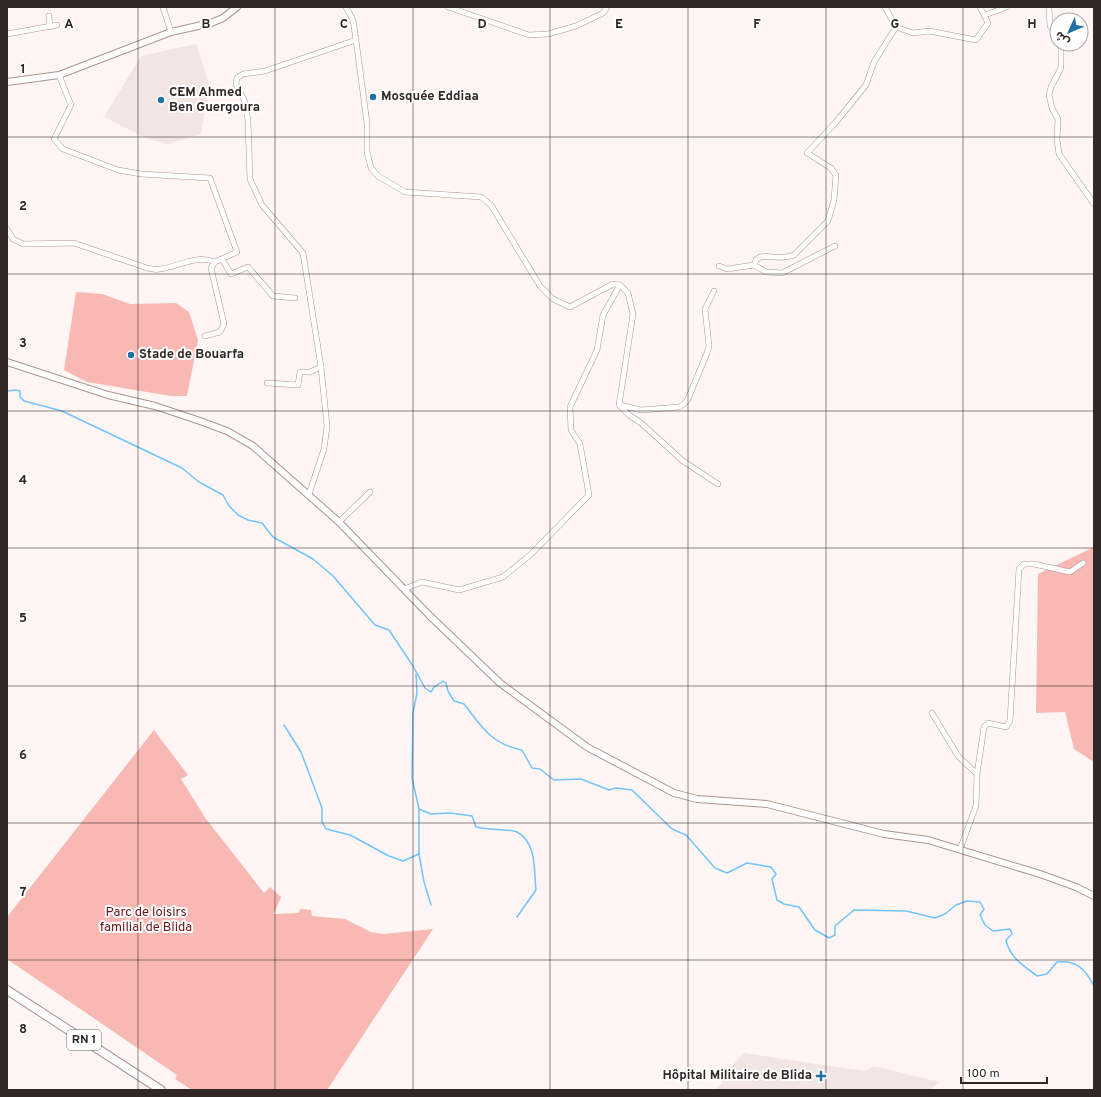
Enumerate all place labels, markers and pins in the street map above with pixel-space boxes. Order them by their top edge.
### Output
place label: CEM Ahmed Ben Guergoura [169,85,260,116]
place label: Mosquée Eddiaa [381,89,479,105]
marker: Mosquée Eddiaa [368,92,378,102]
marker: CEM Ahmed Ben Guergoura [156,95,166,105]
place label: Stade de Bouarfa [139,347,244,363]
marker: Stade de Bouarfa [126,350,136,360]
place label: Hôpital Militaire de Blida [662,1068,812,1084]
marker: Hôpital Militaire de Blida [815,1070,827,1082]

